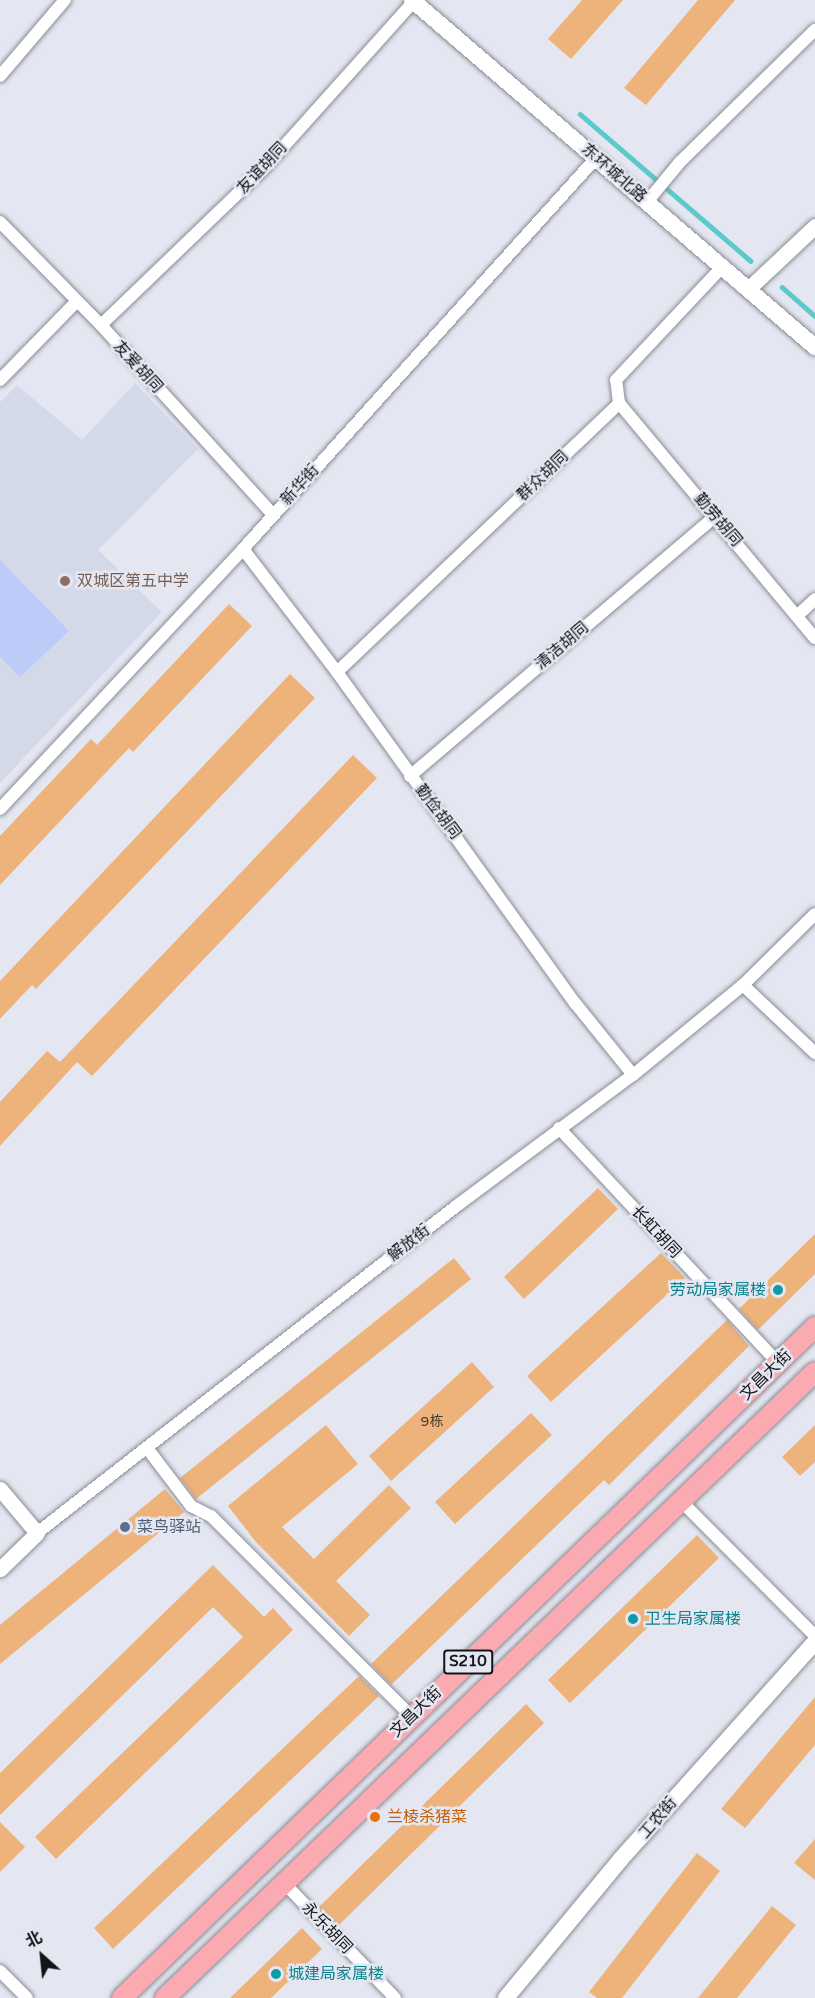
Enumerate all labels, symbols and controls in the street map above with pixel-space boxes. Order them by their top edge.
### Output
street label: 友谊胡同 [233,138,291,198]
street label: 东环城北路 [578,140,650,206]
street label: 友爱胡同 [109,337,167,397]
street label: 群众胡同 [513,447,573,505]
street label: 新华街 [277,461,323,509]
street label: 勤劳胡同 [690,489,746,551]
place label: 双城区第五中学 [77,571,189,591]
marker: 双城区第五中学 [58,574,72,588]
street label: 清洁胡同 [531,618,593,674]
street label: 勤俭胡同 [411,781,465,843]
street label: 长虹胡同 [627,1202,685,1262]
street label: 解放街 [384,1221,434,1265]
place label: 劳动局家属楼 [670,1280,766,1300]
marker: 劳动局家属楼 [771,1283,785,1297]
street label: 文昌大街 [736,1346,796,1404]
house number: 9栋 [421,1414,443,1430]
place label: 菜鸟驿站 [137,1517,201,1537]
marker: 菜鸟驿站 [118,1520,132,1534]
place label: 卫生局家属楼 [645,1609,741,1629]
marker: 卫生局家属楼 [626,1612,640,1626]
road number: S210 [442,1650,494,1674]
street label: 文昌大街 [386,1683,446,1741]
street label: 工农街 [635,1794,681,1842]
place label: 兰棱杀猪菜 [387,1807,467,1827]
marker: 兰棱杀猪菜 [368,1810,382,1824]
street label: 永乐胡同 [298,1898,356,1958]
north arrow [12,1926,72,1986]
text: 北 [22,1927,45,1953]
place label: 城建局家属楼 [288,1964,384,1984]
marker: 城建局家属楼 [269,1967,283,1981]

